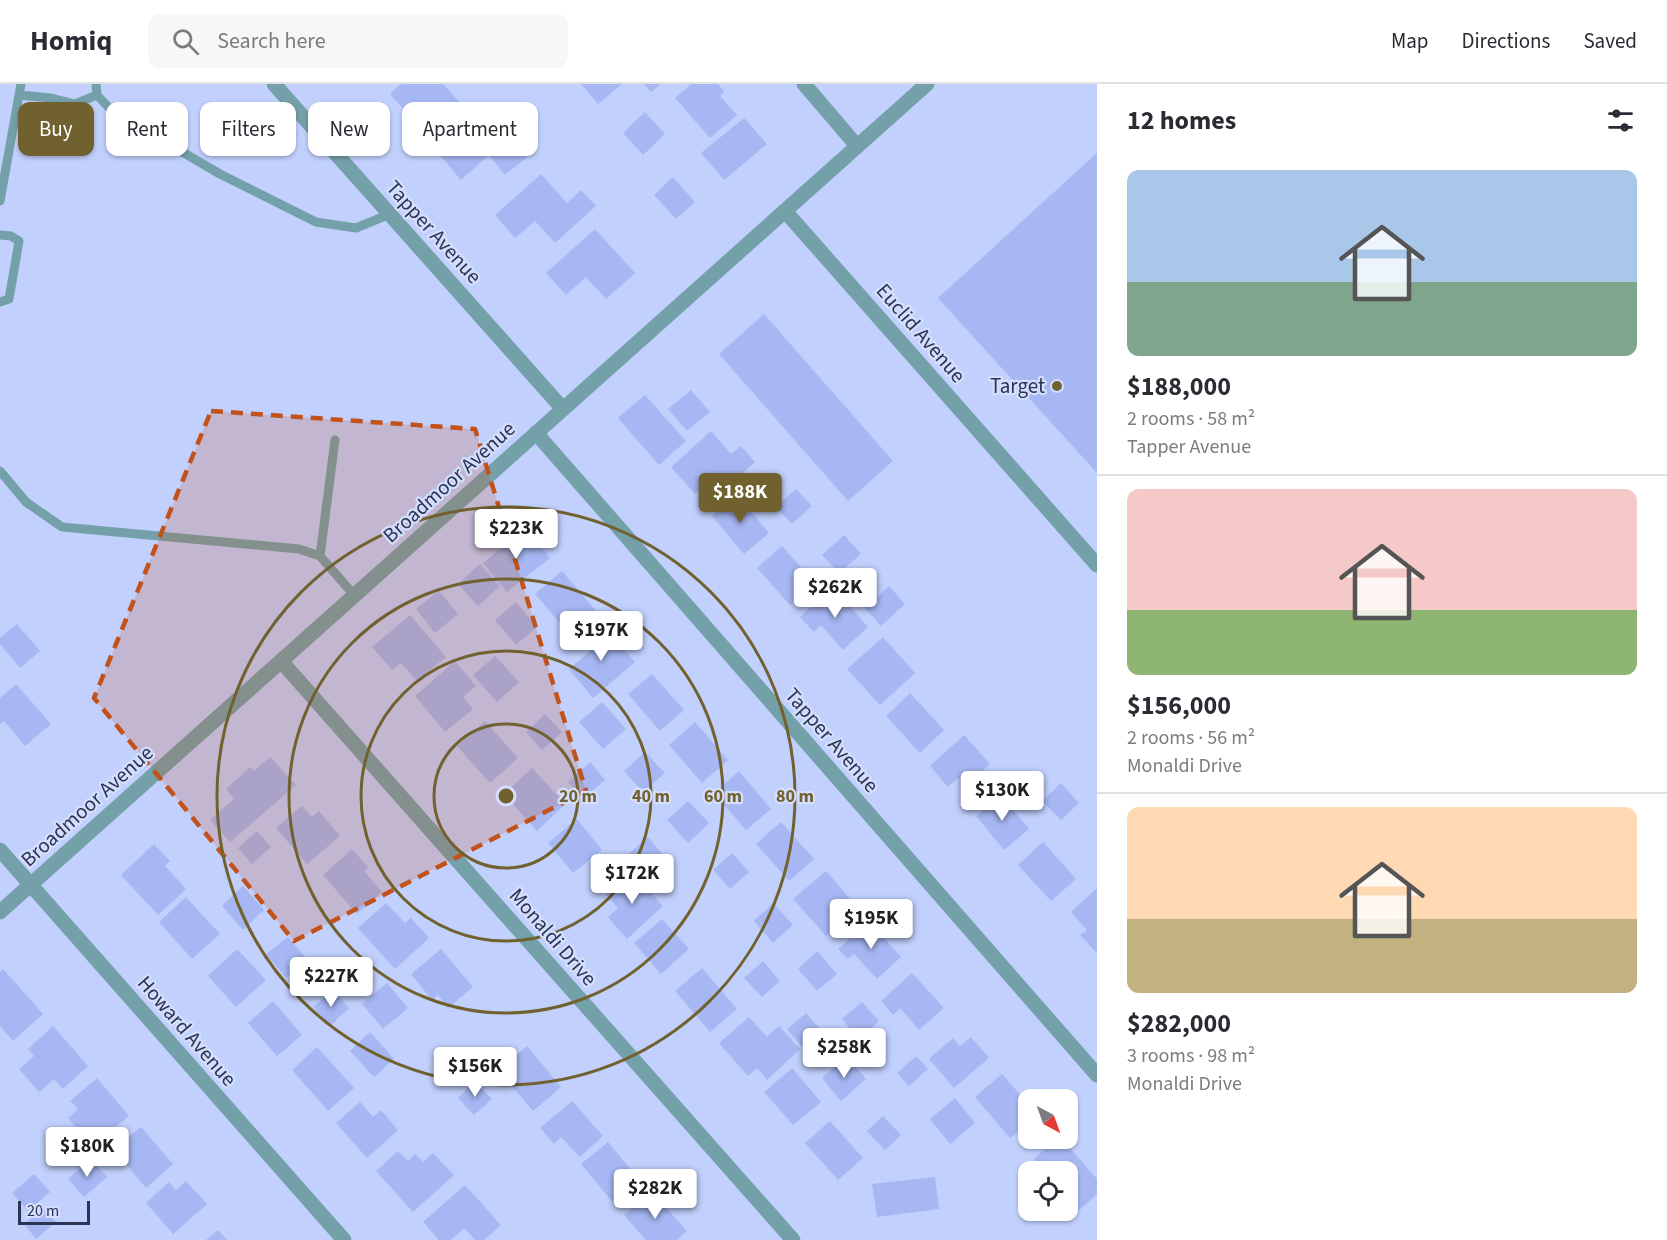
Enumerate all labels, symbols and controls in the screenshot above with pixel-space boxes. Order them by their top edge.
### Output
search box [148,14,568,68]
text: Homiq [30,21,112,61]
icon: search [169,25,202,58]
text: Search here [217,25,326,57]
text: Map [1391,26,1429,56]
text: Directions [1462,26,1550,56]
text: Saved [1583,26,1637,56]
chip: Buy [18,102,94,156]
chip: Rent [106,102,188,156]
chip: Filters [200,102,296,156]
chip: New [308,102,390,156]
chip: Apartment [402,102,538,156]
text: 12 homes [1127,102,1236,139]
icon: filters [1604,104,1637,137]
street label: Tapper Avenue [379,174,489,290]
icon: home [1328,209,1436,317]
street label: Euclid Avenue [869,277,973,389]
text: $188,000 [1127,368,1231,405]
place label: Target [990,371,1045,401]
marker: Target [1050,379,1064,393]
text: 2 rooms · 58 m² [1127,405,1255,433]
street label: Broadmoor Avenue [376,414,522,550]
text: Tapper Avenue [1127,433,1251,461]
pin: $188K [698,473,782,524]
text: $188K [713,478,767,506]
pin: $223K [474,509,558,560]
text: $223K [489,514,543,542]
icon: home [1328,528,1436,636]
pin: $262K [793,568,877,619]
text: $262K [808,573,862,601]
pin: $197K [559,611,643,662]
text: $197K [574,616,628,644]
street label: Tapper Avenue [778,681,886,799]
text: $156,000 [1127,687,1231,724]
text: 2 rooms · 56 m² [1127,724,1255,752]
street label: Broadmoor Avenue [14,738,160,874]
text: Monaldi Drive [1127,752,1242,780]
pin: $130K [960,771,1044,822]
text: $130K [975,776,1029,804]
text: 20 m [559,784,597,809]
text: 40 m [632,784,670,809]
text: 60 m [704,784,742,809]
text: 80 m [776,784,814,809]
centre of rings [496,786,516,806]
icon: home [1328,846,1436,954]
pin: $172K [590,854,674,905]
text: $172K [605,859,659,887]
street label: Monaldi Drive [502,882,604,992]
pin: $195K [829,899,913,950]
text: $195K [844,904,898,932]
pin: $227K [289,957,373,1008]
text: $227K [304,962,358,990]
street label: Howard Avenue [130,969,244,1093]
text: $282,000 [1127,1005,1231,1042]
pin: $258K [802,1028,886,1079]
text: $258K [817,1033,871,1061]
text: 3 rooms · 98 m² [1127,1042,1255,1070]
pin: $156K [433,1047,517,1098]
text: $156K [448,1052,502,1080]
text: Monaldi Drive [1127,1070,1242,1098]
north arrow [1018,1089,1078,1149]
map controls [1018,1089,1078,1221]
pin: $180K [45,1127,129,1178]
text: $180K [60,1132,114,1160]
button: locate [1018,1161,1078,1221]
pin: $282K [613,1169,697,1220]
text: $282K [628,1174,682,1202]
scale bar [18,1198,90,1226]
text: 20 m [27,1200,59,1222]

